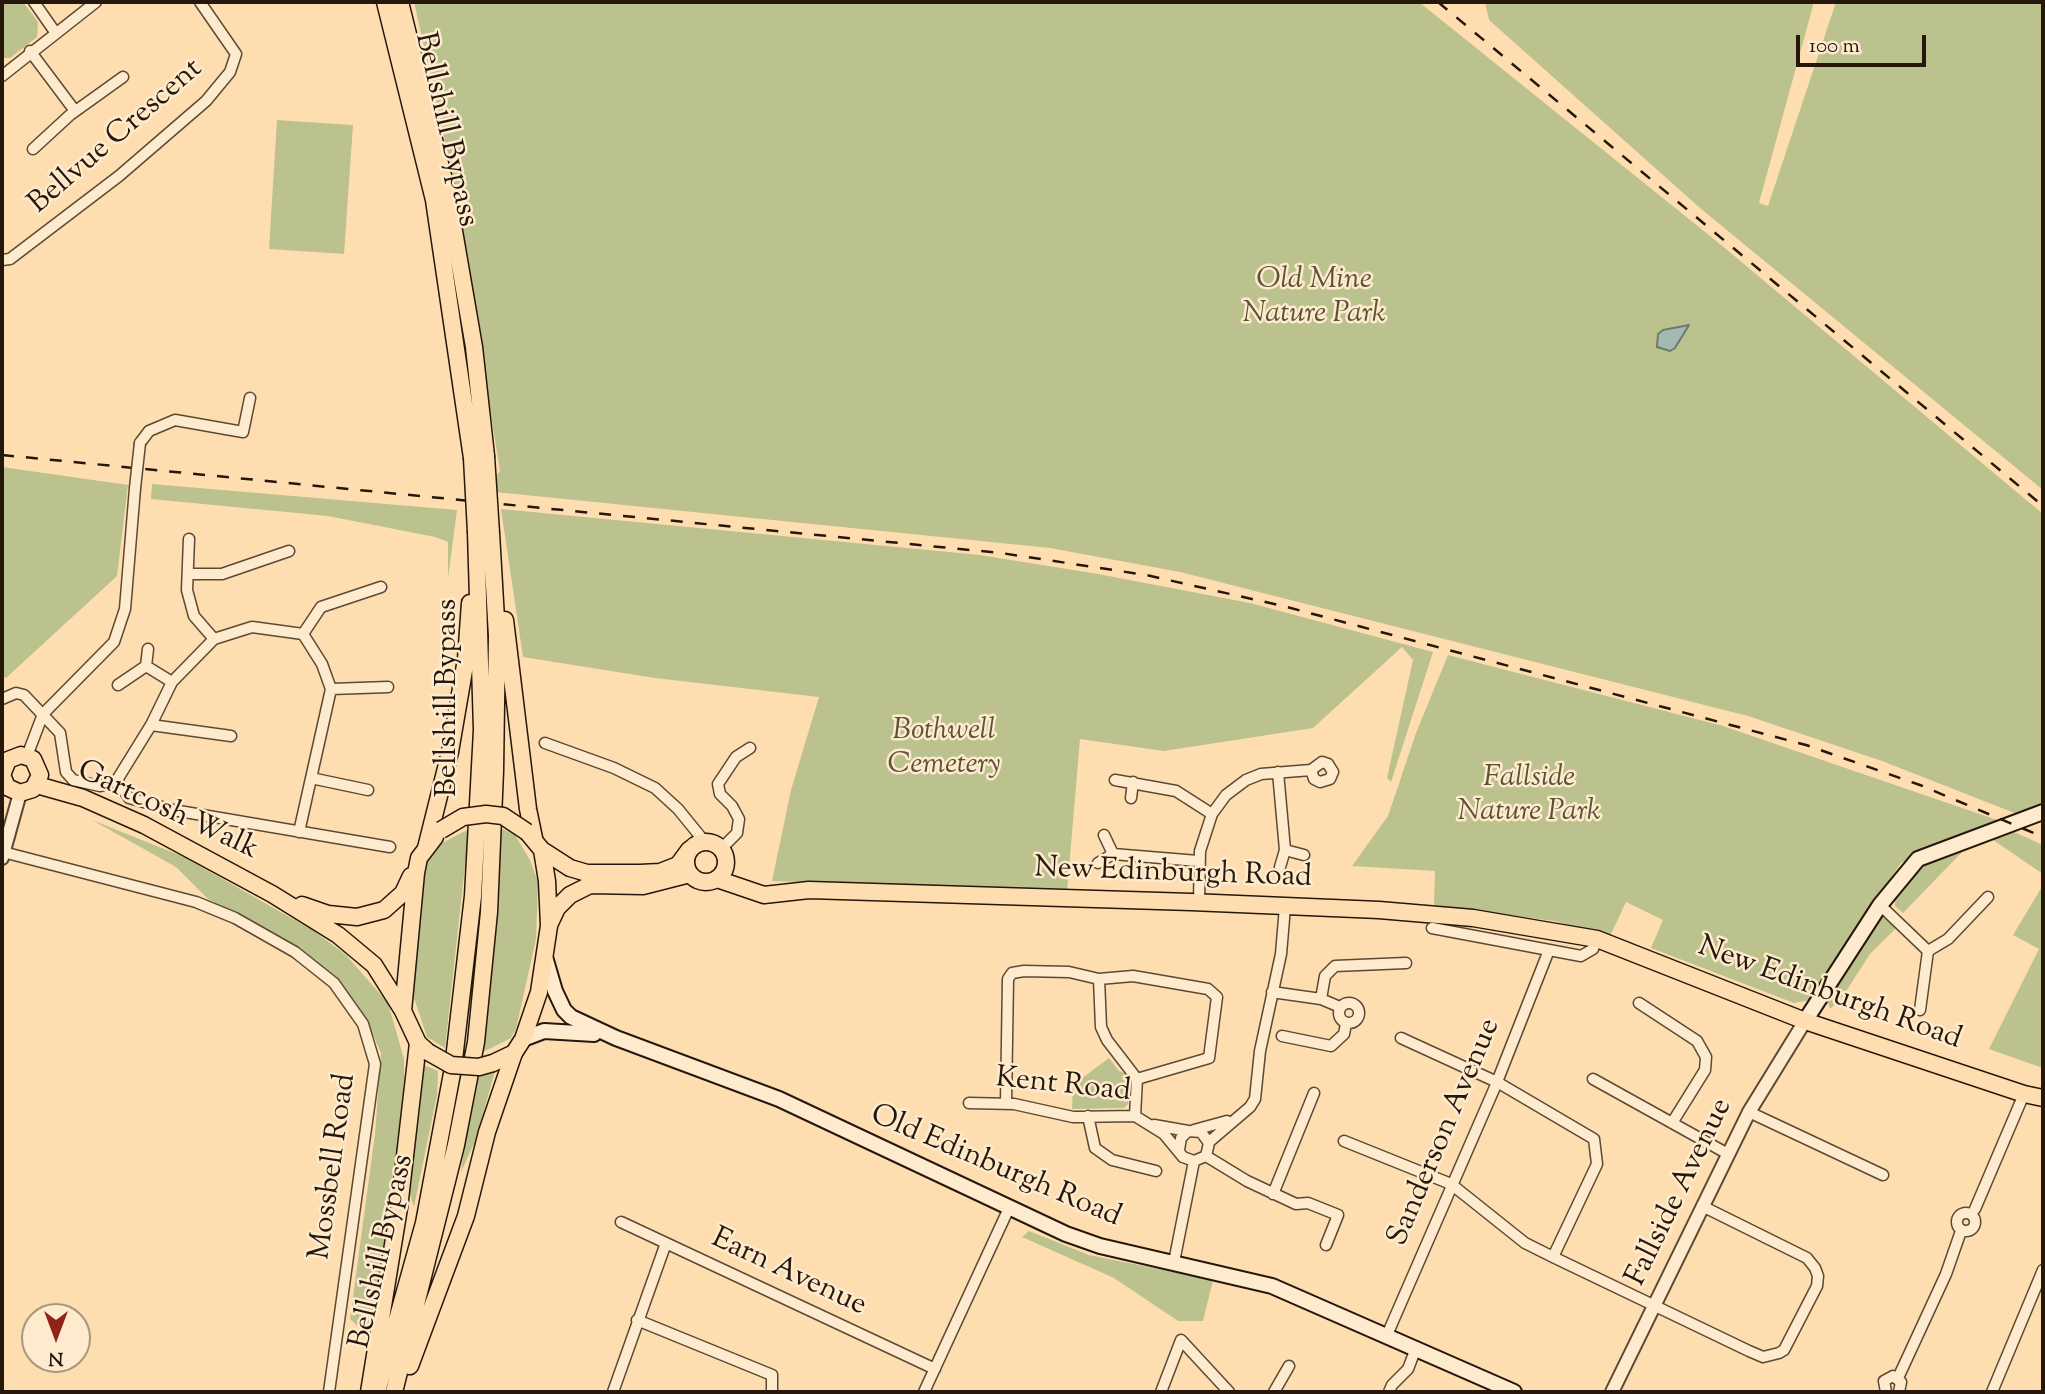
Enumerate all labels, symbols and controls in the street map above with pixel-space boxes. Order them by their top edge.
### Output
scale bar [1800,21,1930,65]
street label: Bellshill Bypass [404,29,484,231]
text: 100 m [1809,32,1860,62]
street label: Bellvue Crescent [23,53,211,223]
park label: Old Mine Nature Park [1242,264,1386,334]
street label: Bellshill Bypass [432,599,468,797]
park label: Bothwell Cemetery [888,715,1000,786]
street label: Gartcosh Walk [71,754,263,870]
park label: Fallside Nature Park [1457,762,1601,832]
street label: New Edinburgh Road [1033,852,1313,898]
street label: New Edinburgh Road [1692,931,1966,1059]
street label: Sanderson Avenue [1382,1014,1510,1252]
street label: Kent Road [994,1062,1132,1112]
street label: Mossbell Road [304,1072,366,1262]
street label: Fallside Avenue [1620,1093,1742,1293]
street label: Old Edinburgh Road [864,1099,1126,1237]
street label: Bellshill Bypass [344,1151,424,1353]
street label: Earn Avenue [705,1222,871,1326]
north arrow [21,1303,91,1373]
text: N [48,1344,64,1371]

